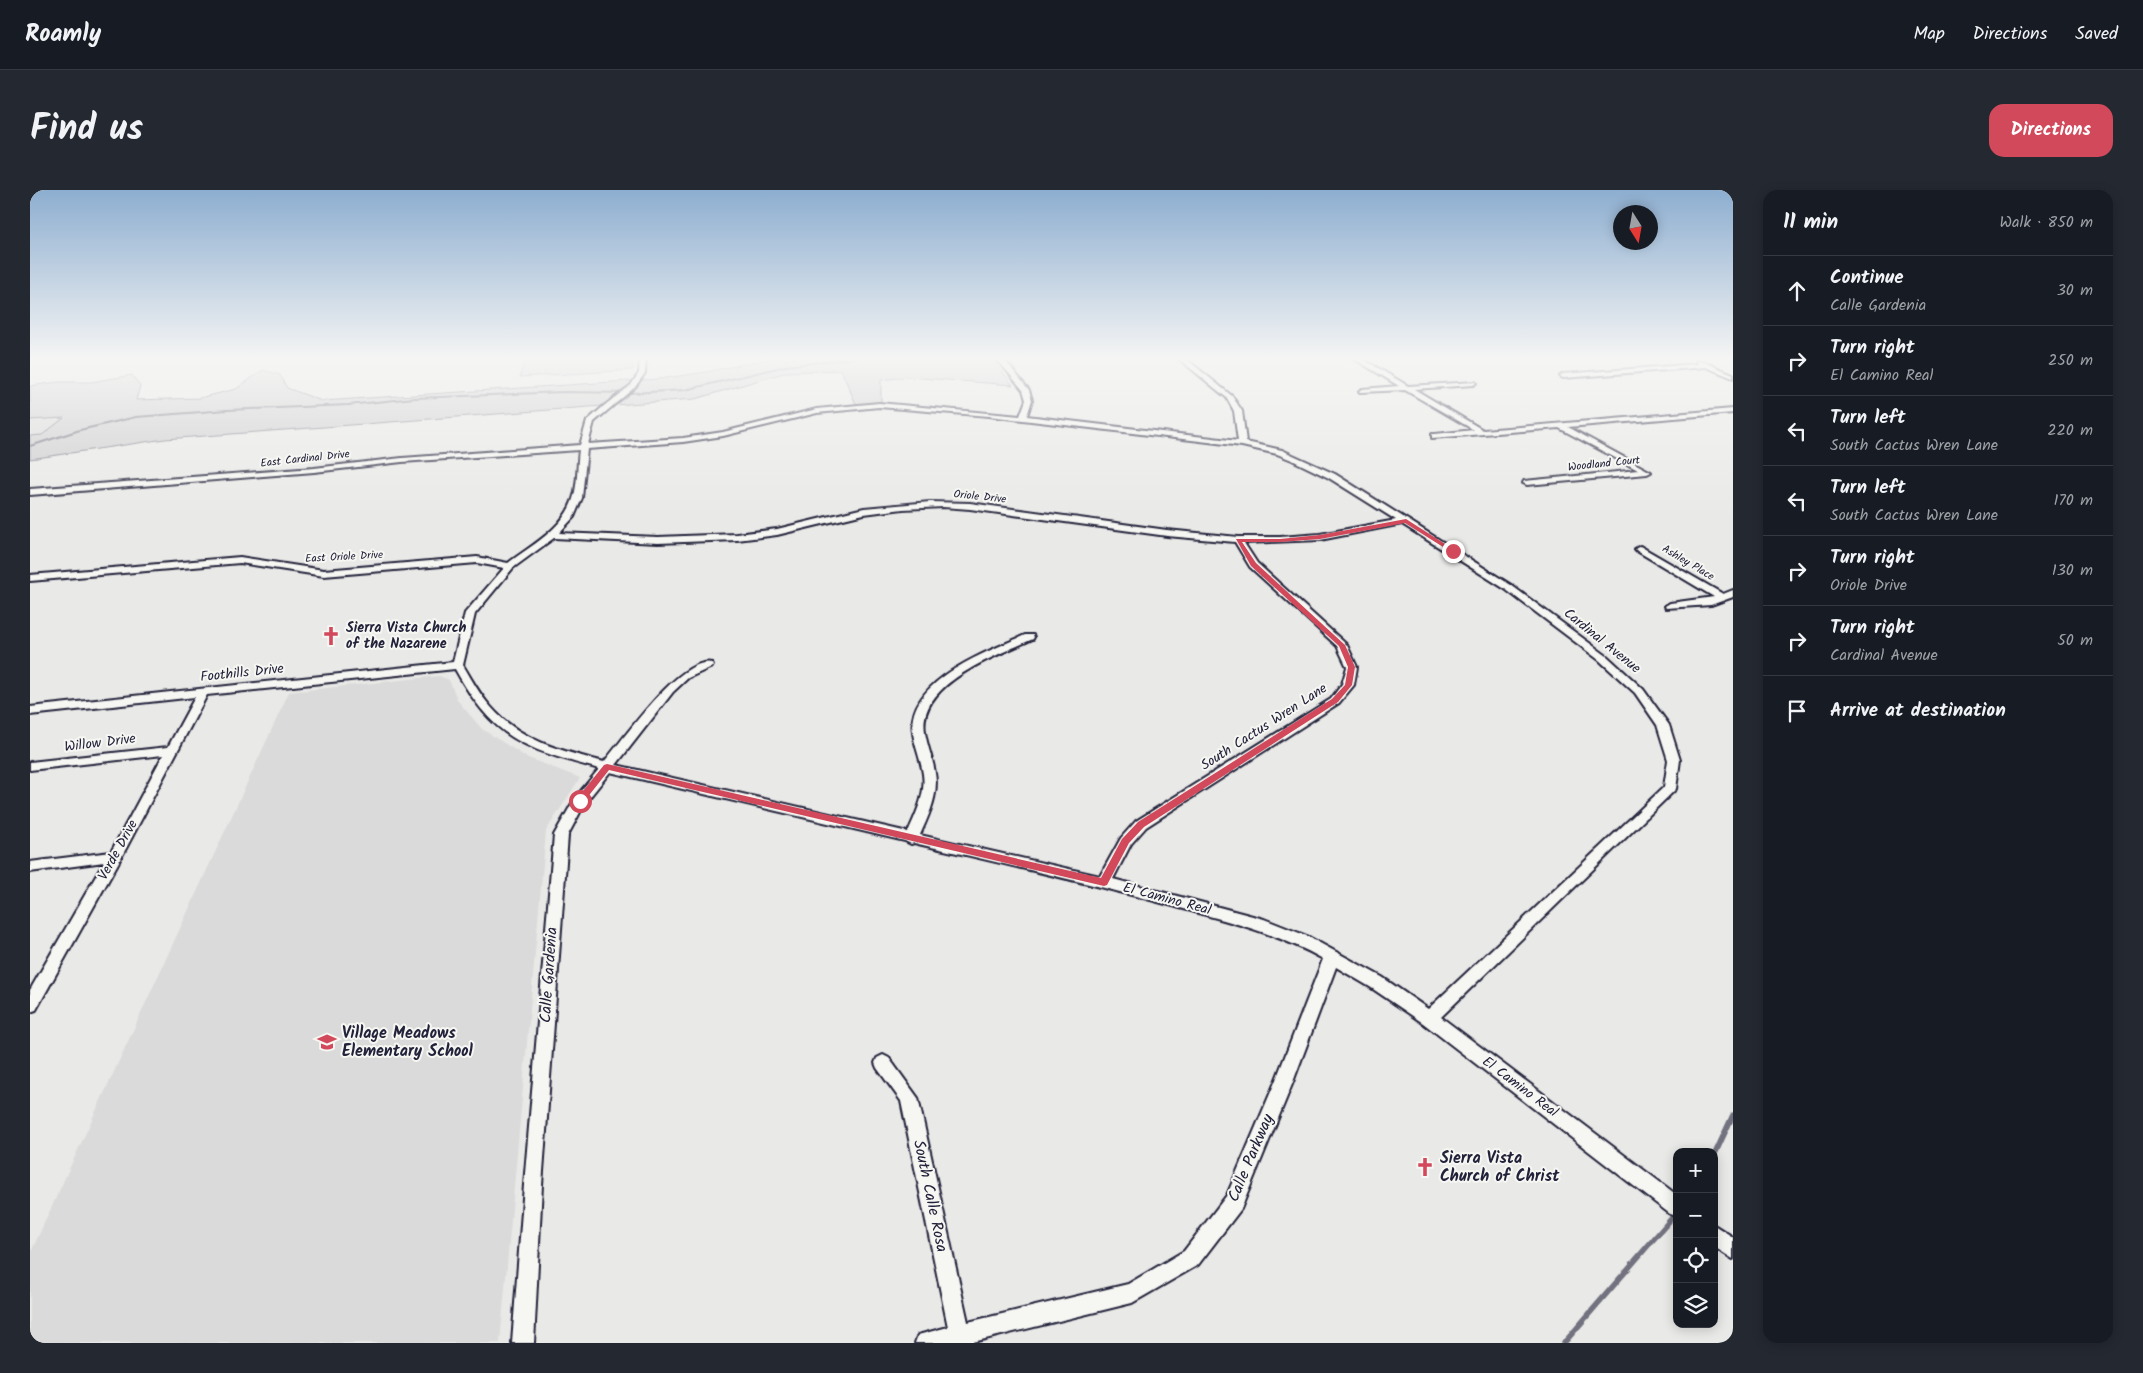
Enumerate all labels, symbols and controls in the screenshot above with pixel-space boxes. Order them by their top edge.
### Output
text: Roamly [25,15,101,54]
text: Map [1913,20,1945,49]
text: Directions [1973,20,2047,49]
text: Saved [2075,20,2118,49]
text: Find us [30,102,143,158]
button: Directions [1989,104,2113,157]
north arrow [1613,205,1658,250]
text: 11 min [1783,206,1838,239]
text: Walk · 850 m [2000,210,2093,235]
text: Continue [1830,263,1903,293]
icon: ahead [1783,277,1811,305]
text: 30 m [2057,278,2093,303]
text: Calle Gardenia [1830,293,1926,318]
text: Turn right [1830,333,1915,363]
icon: right [1783,347,1811,375]
text: 250 m [2048,348,2093,373]
text: El Camino Real [1830,363,1934,388]
text: Turn left [1830,403,1905,433]
icon: left [1783,417,1811,445]
text: 220 m [2047,418,2093,443]
text: South Cactus Wren Lane [1830,433,1998,458]
street label: East Cardinal Drive [260,445,350,473]
street label: Woodland Court [1567,451,1642,477]
text: Turn left [1830,473,1905,503]
street label: Oriole Drive [953,485,1007,509]
icon: left [1783,487,1811,515]
text: 170 m [2053,488,2093,513]
text: South Cactus Wren Lane [1830,503,1998,528]
route end [1442,540,1465,563]
street label: Ashley Place [1658,540,1718,586]
text: Turn right [1830,543,1915,573]
street label: East Oriole Drive [305,546,383,568]
icon: right [1783,557,1811,585]
text: 130 m [2052,558,2093,583]
text: Oriole Drive [1830,573,1907,598]
street label: Cardinal Avenue [1558,603,1646,680]
text: Turn right [1830,613,1915,643]
place label: Sierra Vista Church of the Nazarene [346,617,467,655]
church icon: Sierra Vista Church of the Nazarene [320,625,342,647]
icon: right [1783,627,1811,655]
text: 50 m [2057,628,2093,653]
text: Cardinal Avenue [1830,643,1938,668]
street label: Foothills Drive [199,658,286,688]
street label: South Cactus Wren Lane [1196,677,1332,776]
text: Arrive at destination [1830,696,2006,726]
icon: arrive [1783,697,1811,725]
street label: Willow Drive [63,728,138,758]
route start [569,790,592,813]
street label: Verde Drive [92,815,144,884]
street label: El Camino Real [1120,877,1214,921]
street label: Calle Gardenia [533,926,565,1024]
place label: Village Meadows Elementary School [342,1021,474,1064]
school or university icon: Village Meadows Elementary School [316,1031,338,1053]
street label: El Camino Real [1477,1051,1563,1123]
street label: Calle Parkway [1221,1110,1281,1206]
street label: South Calle Rosa [906,1138,954,1254]
place label: Sierra Vista Church of Christ [1440,1146,1560,1189]
map controls [1673,1148,1718,1328]
button: + [1673,1148,1718,1193]
church icon: Sierra Vista Church of Christ [1414,1156,1436,1178]
button: − [1673,1193,1718,1238]
button: locate [1673,1238,1718,1283]
button: layers [1673,1283,1718,1328]

